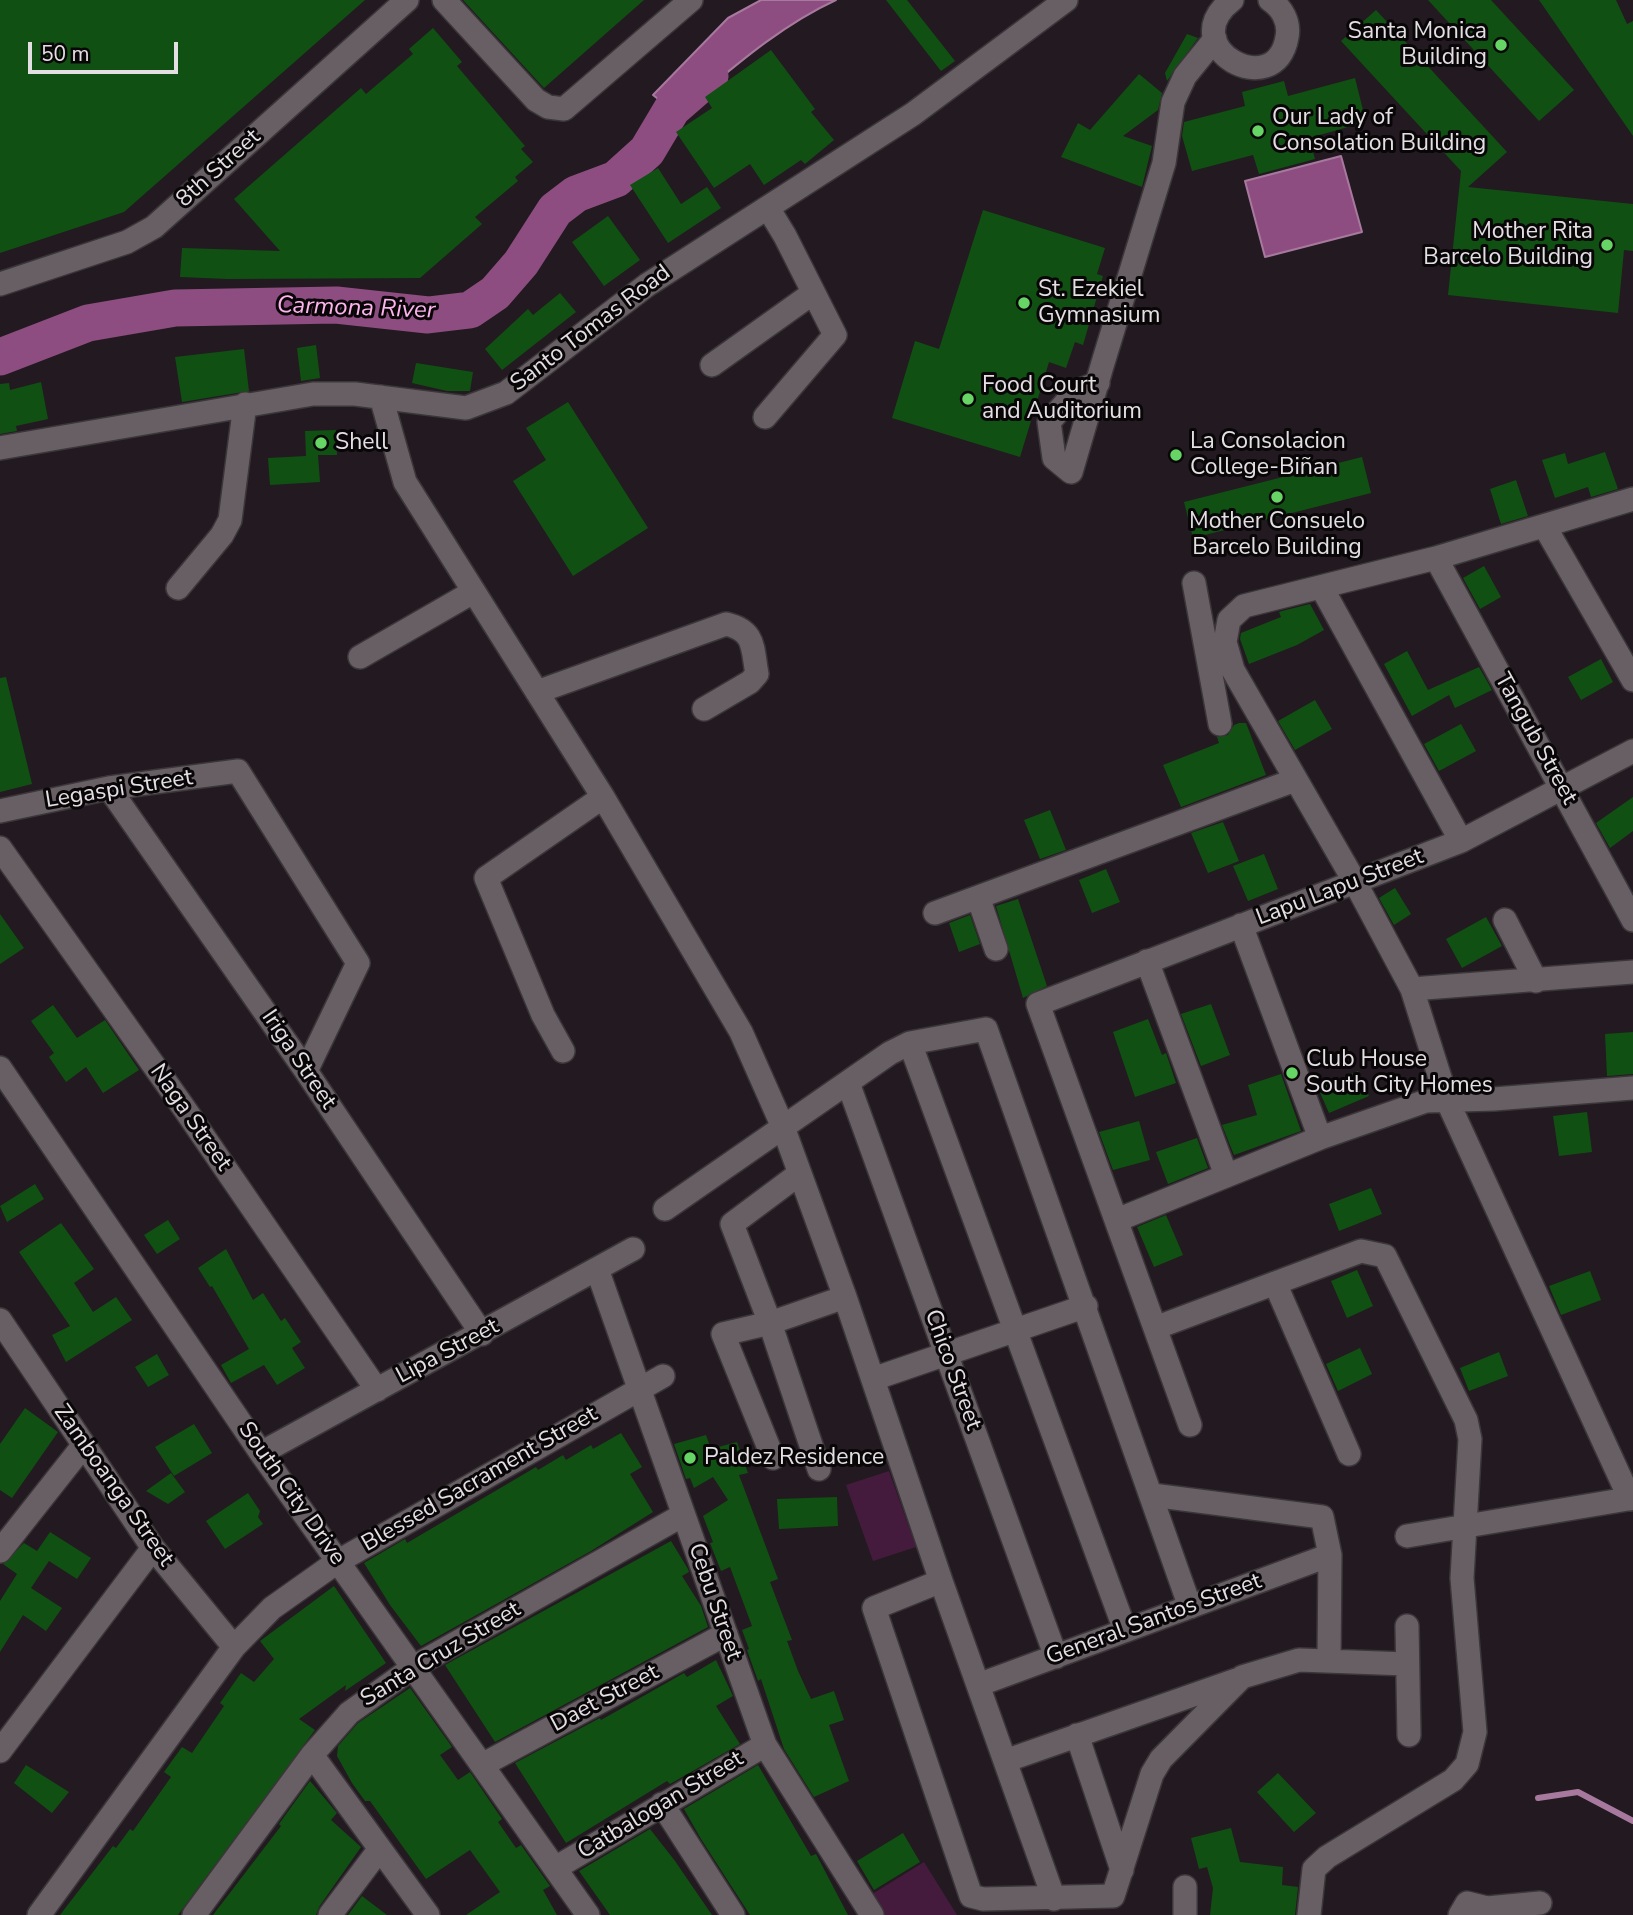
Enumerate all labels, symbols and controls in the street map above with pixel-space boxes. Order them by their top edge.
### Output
place label: Santa Monica Building [1348,18,1487,72]
scale bar [32,28,182,72]
marker: Santa Monica Building [1493,37,1509,53]
text: 50 m [41,40,90,68]
place label: Our Lady of Consolation Building [1272,104,1486,158]
marker: Our Lady of Consolation Building [1250,123,1266,139]
street label: 8th Street [171,124,267,214]
place label: Mother Rita Barcelo Building [1423,218,1593,272]
marker: Mother Rita Barcelo Building [1599,237,1615,253]
street label: Santo Tomas Road [506,260,676,398]
place label: St. Ezekiel Gymnasium [1038,276,1160,330]
water label: Carmona River [276,292,436,326]
marker: St. Ezekiel Gymnasium [1016,295,1032,311]
place label: Food Court and Auditorium [982,372,1142,426]
marker: Food Court and Auditorium [960,391,976,407]
place label: La Consolacion College-Biñan [1190,428,1346,482]
place label: Shell [335,429,388,457]
marker: Shell [313,435,329,451]
marker: La Consolacion College-Biñan [1168,447,1184,463]
marker: Mother Consuelo Barcelo Building [1269,489,1285,505]
place label: Mother Consuelo Barcelo Building [1189,508,1365,562]
street label: Tangub Street [1488,669,1582,809]
street label: Legaspi Street [43,765,195,815]
street label: Lapu Lapu Street [1253,843,1427,933]
street label: Iriga Street [255,1005,341,1115]
place label: Club House South City Homes [1306,1046,1493,1100]
street label: Naga Street [143,1059,237,1177]
marker: Club House South City Homes [1284,1065,1300,1081]
street label: Chico Street [918,1306,986,1434]
street label: Lipa Street [392,1314,504,1390]
street label: Zamboanga Street [47,1400,179,1572]
street label: Blessed Sacrament Street [357,1401,603,1559]
street label: South City Drive [231,1417,351,1571]
place label: Paldez Residence [704,1444,884,1472]
marker: Paldez Residence [682,1450,698,1466]
street label: Cebu Street [681,1540,747,1664]
street label: General Santos Street [1043,1568,1265,1672]
street label: Santa Cruz Street [356,1596,526,1714]
street label: Daet Street [546,1659,664,1739]
street label: Catbalogan Street [573,1746,749,1866]

